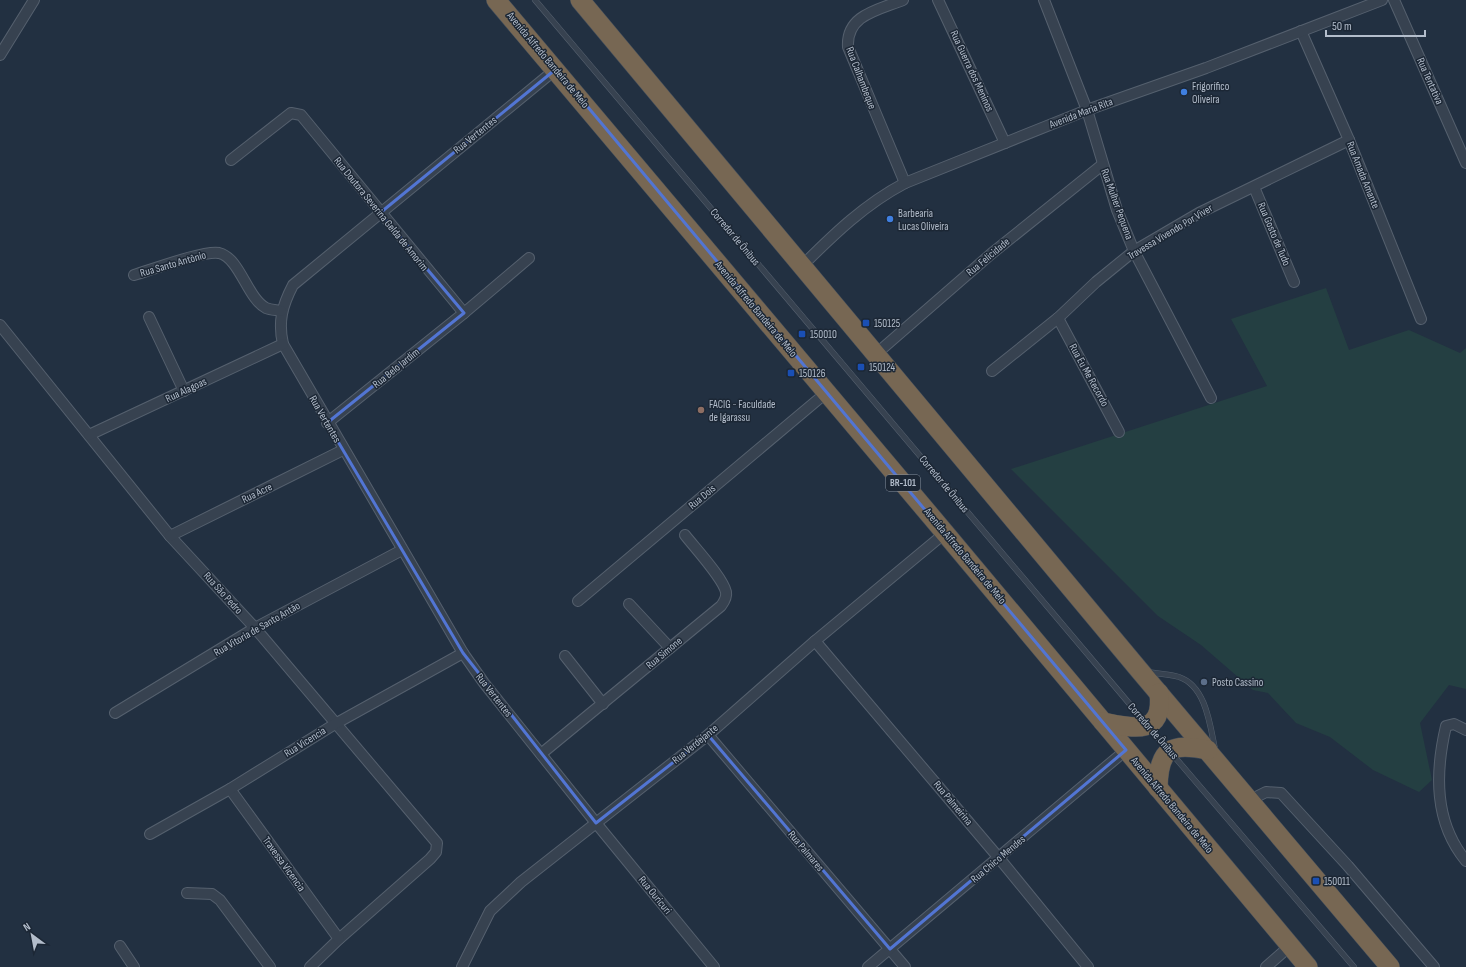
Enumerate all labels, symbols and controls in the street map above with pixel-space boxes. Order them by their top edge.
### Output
street label: Avenida Alfredo Bandeira de Melo [503,9,592,111]
scale bar [1326,12,1425,38]
text: 50 m [1332,19,1352,34]
street label: Rua Guerra dos Meninos [947,28,997,114]
street label: Rua Calhambeque [843,45,879,111]
street label: Rua Tentativa [1414,56,1446,106]
place label: Frigorífico Oliveira [1192,80,1230,106]
marker: Frigorífico Oliveira [1179,87,1189,97]
street label: Avenida Maria Rita [1046,95,1115,131]
street label: Rua Vertentes [451,114,499,156]
street label: Rua Amada Amante [1344,140,1382,210]
street label: Rua Doutora Severina Gelda de Amorim [331,154,431,274]
street label: Rua Mulher Pequena [1098,167,1136,241]
street label: Rua Gosto de Tudo [1255,200,1293,268]
street label: Travessa Vivendo Por Viver [1125,201,1215,263]
street label: Corredor de Ônibus [707,206,763,268]
place label: Barbearia Lucas Oliveira [898,207,948,233]
marker: Barbearia Lucas Oliveira [885,214,895,224]
street label: Rua Felicidade [964,235,1012,279]
street label: Rua Santo Antônio [139,248,208,280]
street label: Avenida Alfredo Bandeira de Melo [711,258,800,360]
place label: 150125 [874,317,900,330]
marker: 150125 [861,318,871,328]
place label: 150010 [810,328,837,341]
marker: 150010 [797,329,807,339]
street label: Rua Eu Me Recordo [1066,341,1112,409]
street label: Rua Belo Jardim [370,345,422,391]
place label: 150124 [869,361,896,374]
marker: 150124 [856,362,866,372]
place label: 150126 [799,367,826,380]
marker: 150126 [786,368,796,378]
street label: Rua Alagoas [163,375,209,405]
street label: Rua Vertentes [306,393,344,445]
place label: FACIG - Faculdade de Igarassu [709,398,775,424]
marker: FACIG - Faculdade de Igarassu [696,405,706,415]
street label: Corredor de Ônibus [916,453,972,515]
road number: BR-101 [886,475,920,491]
street label: Rua Acre [240,480,274,506]
street label: Rua Dois [686,482,718,512]
street label: Avenida Alfredo Bandeira de Melo [920,505,1009,607]
street label: Rua São Pedro [201,569,246,617]
street label: Rua Vitoria de Santo Antão [212,599,303,659]
street label: Rua Simone [643,634,685,672]
street label: Rua Vertentes [473,670,515,720]
place label: Posto Cassino [1212,676,1264,689]
marker: Posto Cassino [1199,677,1209,687]
street label: Corredor de Ônibus [1125,700,1181,762]
street label: Rua Verdejante [669,722,721,766]
street label: Rua Vicencia [282,724,328,760]
street label: Avenida Alfredo Bandeira de Melo [1127,754,1216,856]
street label: Rua Palmeirina [931,778,975,828]
street label: Rua Palmares [785,828,827,874]
street label: Rua Chico Mendes [968,832,1028,886]
street label: Travessa Vicencia [260,834,308,894]
street label: Rua Ouricuri [636,873,674,917]
place label: 150011 [1324,875,1350,888]
marker: 150011 [1311,876,1321,886]
north arrow [12,915,52,955]
text: N [21,920,33,934]

